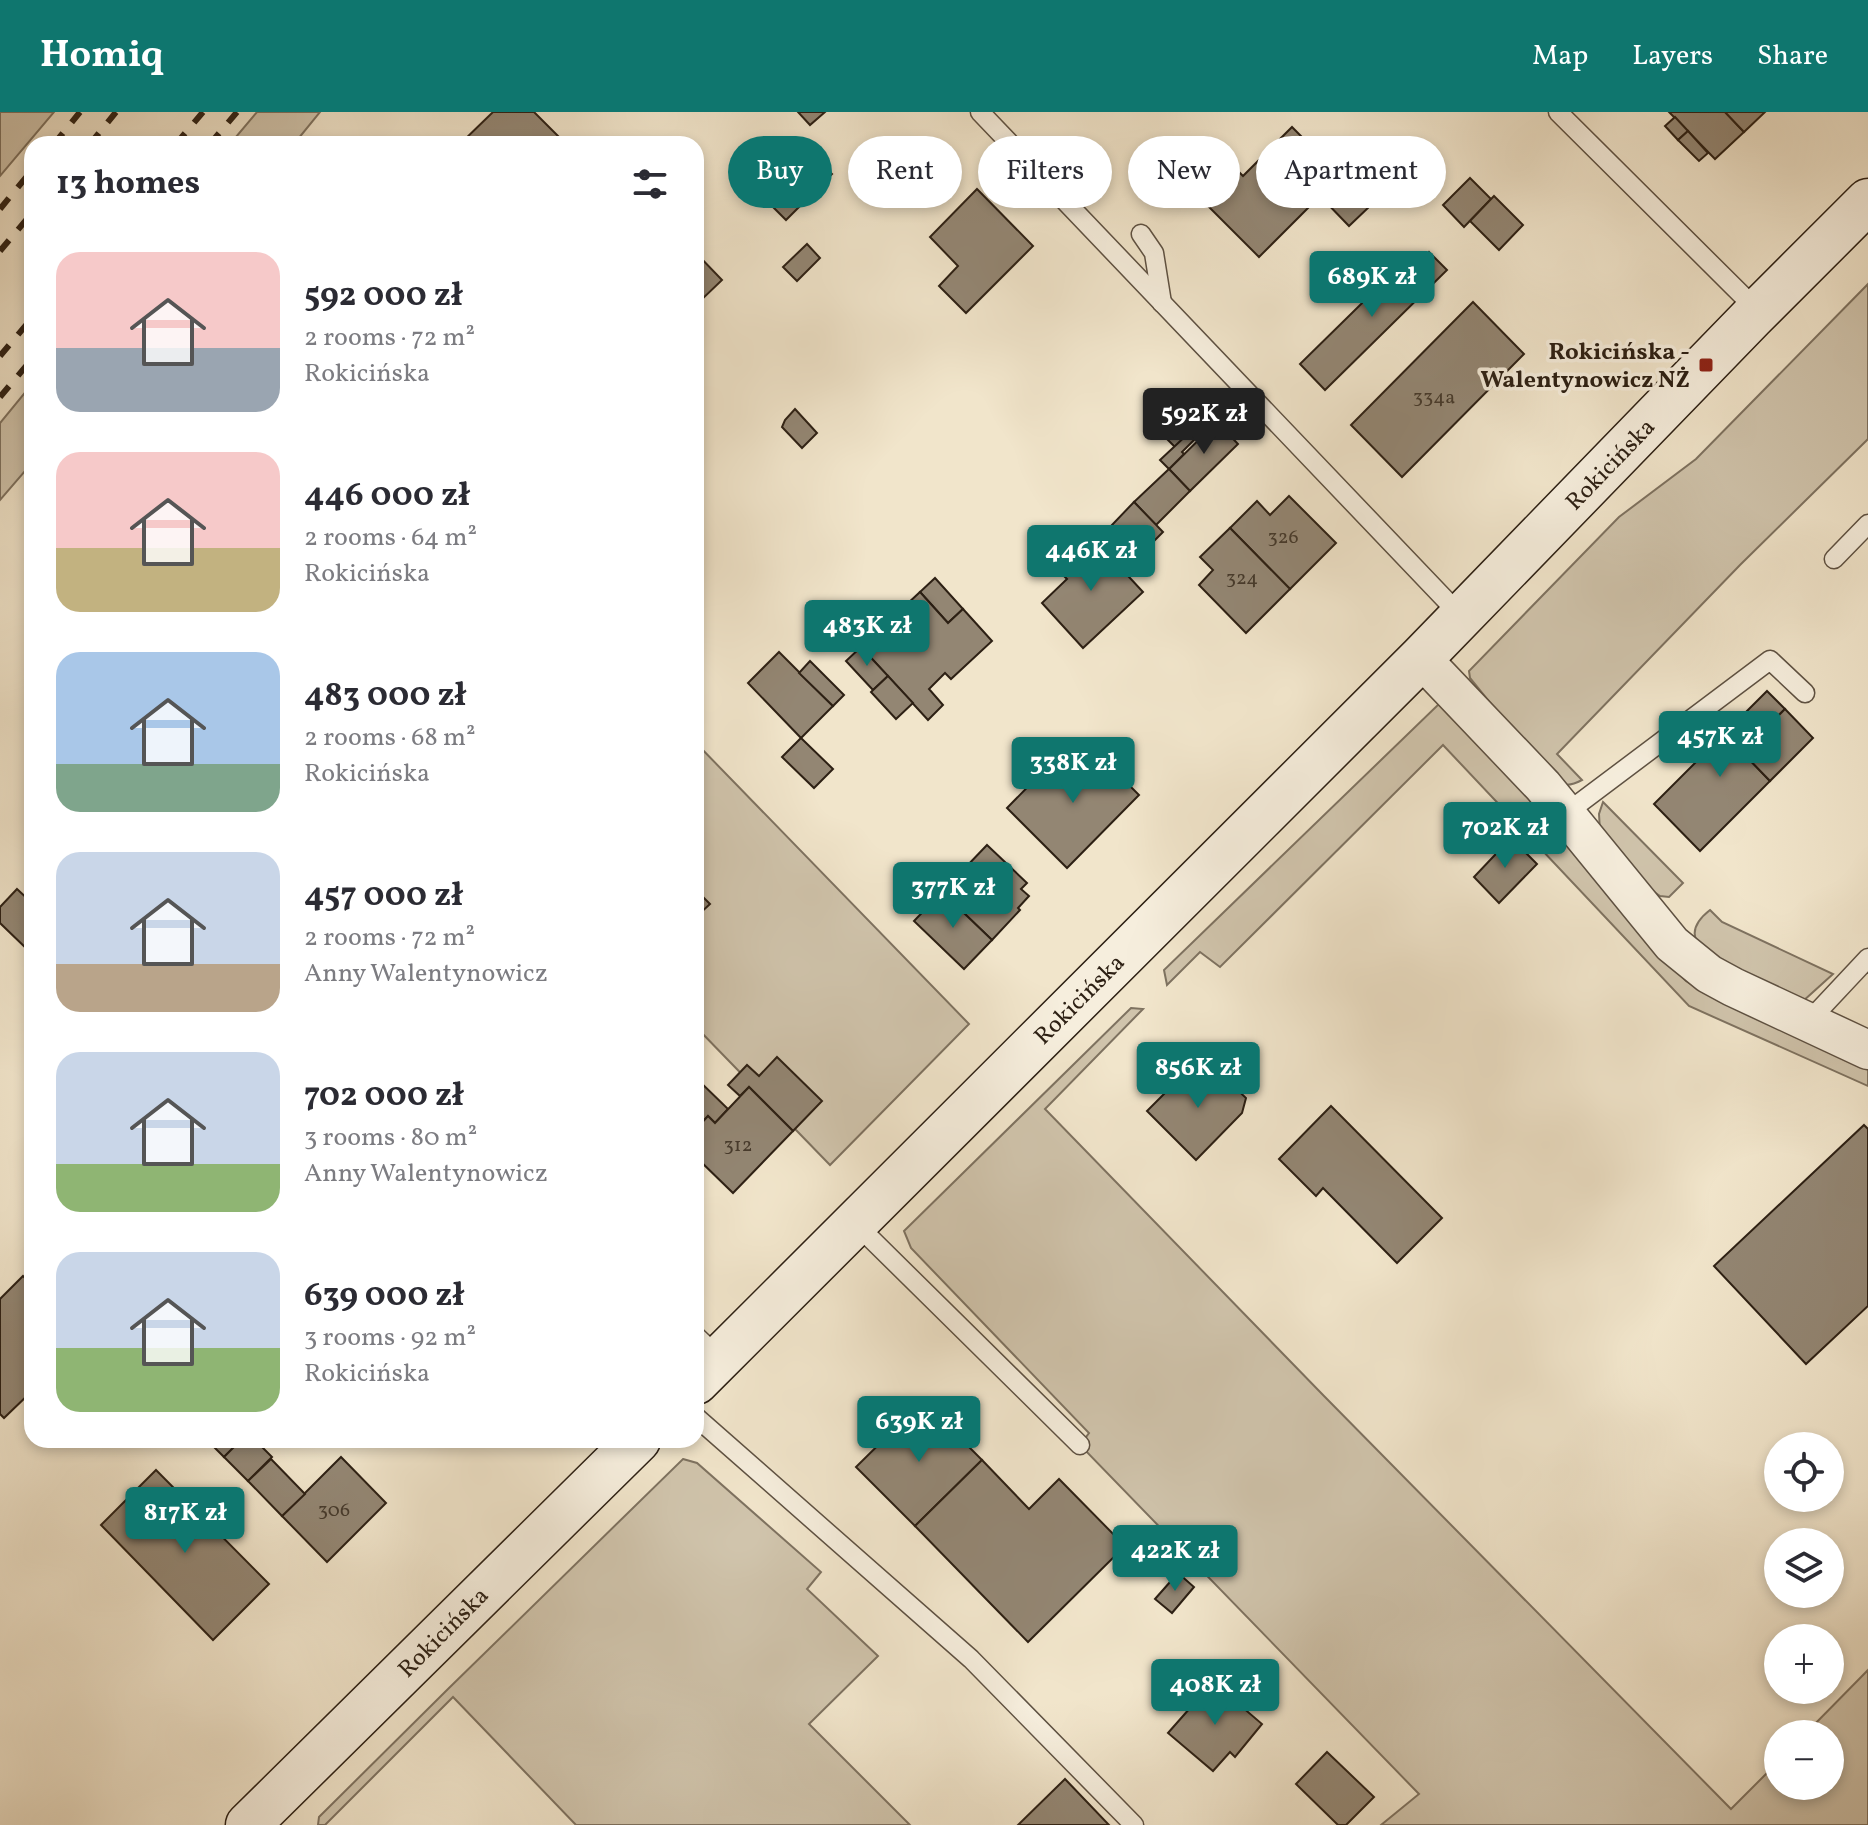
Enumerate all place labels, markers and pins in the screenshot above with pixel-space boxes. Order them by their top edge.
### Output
pin: 689K zł [1298,251,1446,319]
place label: Rokicińska - Walentynowicz NŻ [1480,336,1690,398]
marker: Rokicińska - Walentynowicz NŻ [1697,356,1715,374]
pin: 592K zł [1130,388,1278,456]
pin: 446K zł [1017,525,1165,593]
pin: 483K zł [793,600,941,668]
pin: 457K zł [1646,711,1794,779]
pin: 338K zł [999,737,1147,805]
pin: 702K zł [1431,802,1579,870]
pin: 377K zł [879,862,1027,930]
pin: 856K zł [1124,1042,1272,1110]
pin: 639K zł [845,1396,993,1464]
pin: 817K zł [111,1487,259,1555]
pin: 422K zł [1101,1525,1249,1593]
pin: 408K zł [1141,1659,1289,1727]

